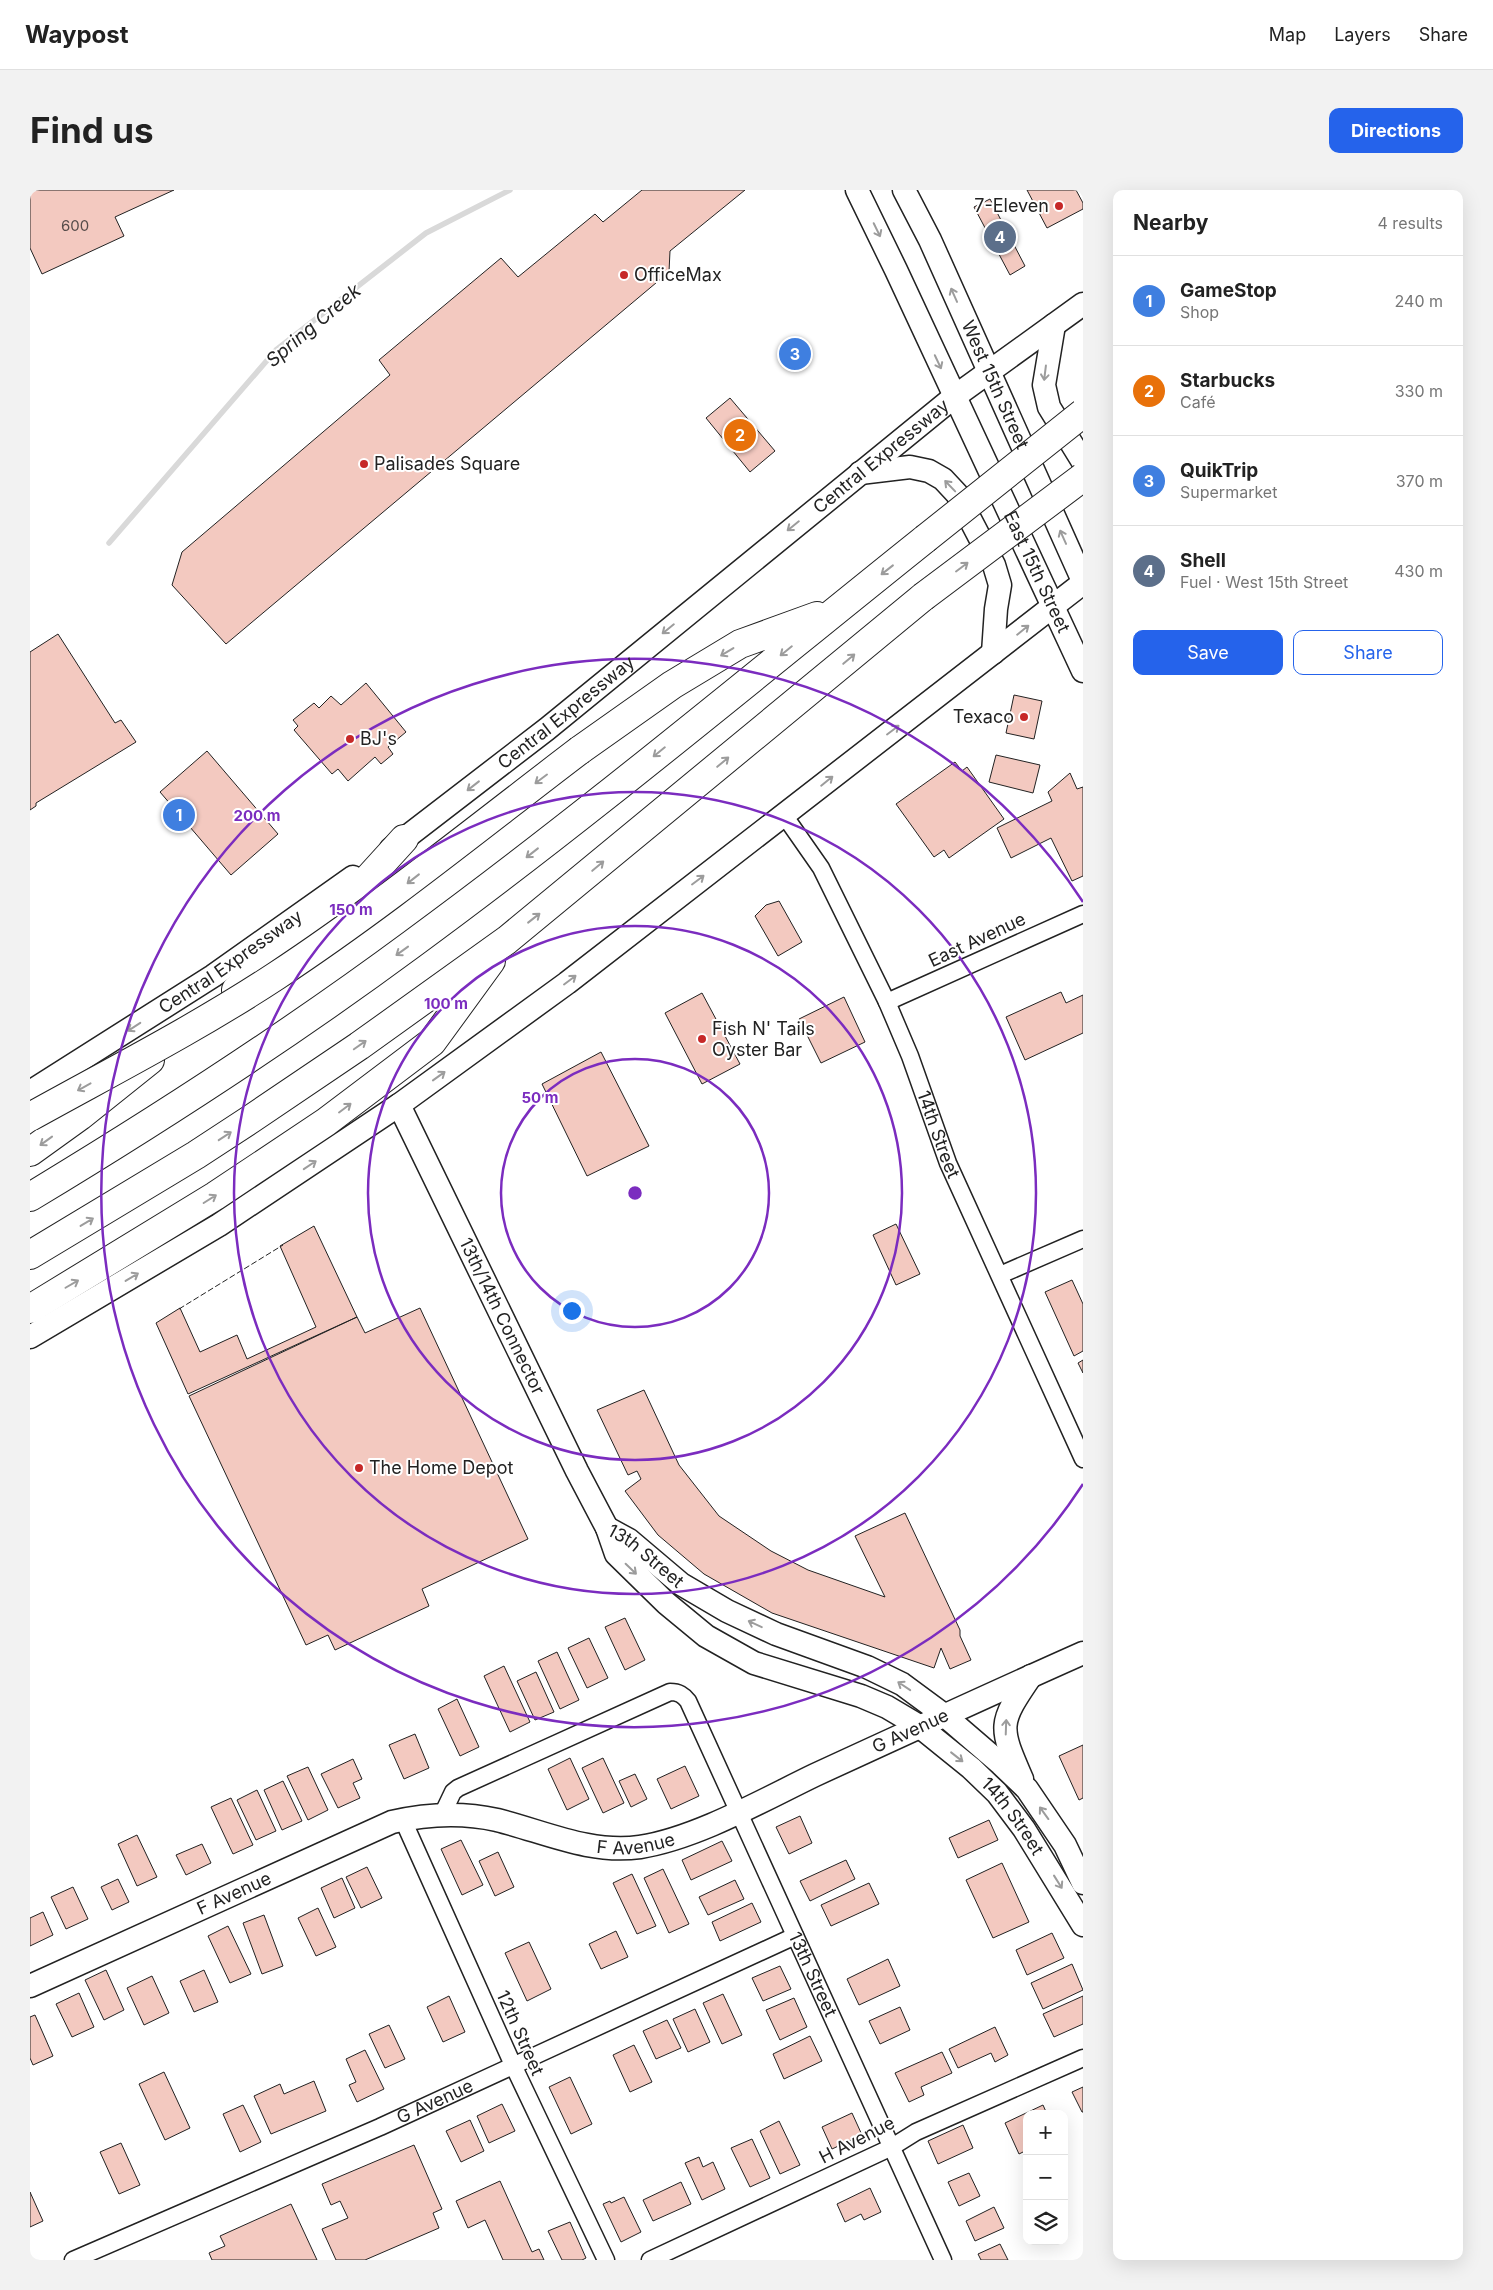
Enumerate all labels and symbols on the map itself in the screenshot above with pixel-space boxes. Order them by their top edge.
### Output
place label: 7-Eleven [974,195,1049,216]
marker: 7-Eleven [1053,200,1065,212]
house number: 600 [61,216,89,235]
pin: 4 [984,218,1016,256]
one-way arrow [872,222,882,237]
place label: OfficeMax [634,264,722,285]
marker: OfficeMax [618,269,630,281]
water label: Spring Creek [261,279,366,372]
one-way arrow [949,288,959,303]
street label: West 15th Street [957,317,1033,452]
pin: 3 [779,335,811,373]
one-way arrow [934,354,944,369]
one-way arrow [1040,365,1050,381]
street label: Central Expressway [809,395,953,518]
pin: 2 [724,416,756,454]
place label: Palisades Square [374,453,520,474]
marker: Palisades Square [358,458,370,470]
one-way arrow [944,480,956,492]
street label: East 15th Street [1000,507,1075,636]
one-way arrow [787,521,800,532]
one-way arrow [1057,530,1067,545]
one-way arrow [955,562,968,573]
one-way arrow [881,564,894,575]
one-way arrow [661,624,674,635]
one-way arrow [1016,624,1029,635]
one-way arrow [780,645,793,656]
one-way arrow [720,647,734,657]
street label: Central Expressway [493,651,638,773]
one-way arrow [842,653,855,664]
place label: Texaco [953,706,1014,727]
marker: Texaco [1018,711,1030,723]
one-way arrow [886,725,900,735]
place label: BJ's [360,728,397,749]
marker: BJ's [344,733,356,745]
one-way arrow [652,747,666,757]
one-way arrow [717,757,730,768]
one-way arrow [534,774,548,784]
one-way arrow [820,775,833,786]
one-way arrow [467,780,480,791]
pin: 1 [163,796,195,834]
text: 200 m [234,806,280,825]
one-way arrow [526,848,539,859]
one-way arrow [592,860,605,872]
one-way arrow [406,874,420,884]
one-way arrow [691,875,704,886]
text: 150 m [329,900,373,919]
street label: Central Expressway [155,905,306,1018]
street label: East Avenue [925,908,1029,971]
one-way arrow [527,913,540,924]
one-way arrow [396,946,409,957]
one-way arrow [563,975,576,986]
text: 100 m [424,994,468,1013]
place label: Fish N' Tails Oyster Bar [712,1018,815,1060]
one-way arrow [127,1022,141,1032]
marker: Fish N' Tails Oyster Bar [696,1033,708,1045]
one-way arrow [353,1040,367,1050]
one-way arrow [432,1071,446,1081]
one-way arrow [77,1083,92,1093]
text: 50 m [522,1088,558,1107]
street label: 14th Street [913,1088,964,1181]
one-way arrow [338,1102,351,1113]
one-way arrow [218,1131,232,1141]
one-way arrow [39,1136,53,1146]
one-way arrow [302,1160,316,1170]
centre of rings [626,1184,644,1202]
one-way arrow [203,1193,217,1203]
one-way arrow [80,1216,94,1226]
street label: 13th/14th Connector [455,1234,549,1398]
one-way arrow [125,1272,139,1282]
one-way arrow [64,1278,79,1288]
your location [559,1298,585,1324]
place label: The Home Depot [369,1457,514,1478]
marker: The Home Depot [353,1462,365,1474]
street label: 13th Street [604,1520,688,1592]
one-way arrow [625,1562,637,1575]
one-way arrow [748,1619,763,1629]
one-way arrow [898,1681,912,1691]
street label: G Avenue [869,1704,952,1757]
one-way arrow [1001,1720,1011,1736]
one-way arrow [950,1751,963,1762]
street label: 14th Street [977,1773,1048,1859]
one-way arrow [1039,1806,1049,1820]
street label: F Avenue [596,1828,677,1858]
street label: F Avenue [194,1867,274,1919]
one-way arrow [1053,1875,1063,1889]
street label: 13th Street [785,1928,842,2020]
street label: 12th Street [492,1987,549,2079]
street label: G Avenue [393,2075,476,2128]
street label: H Avenue [816,2112,898,2167]

